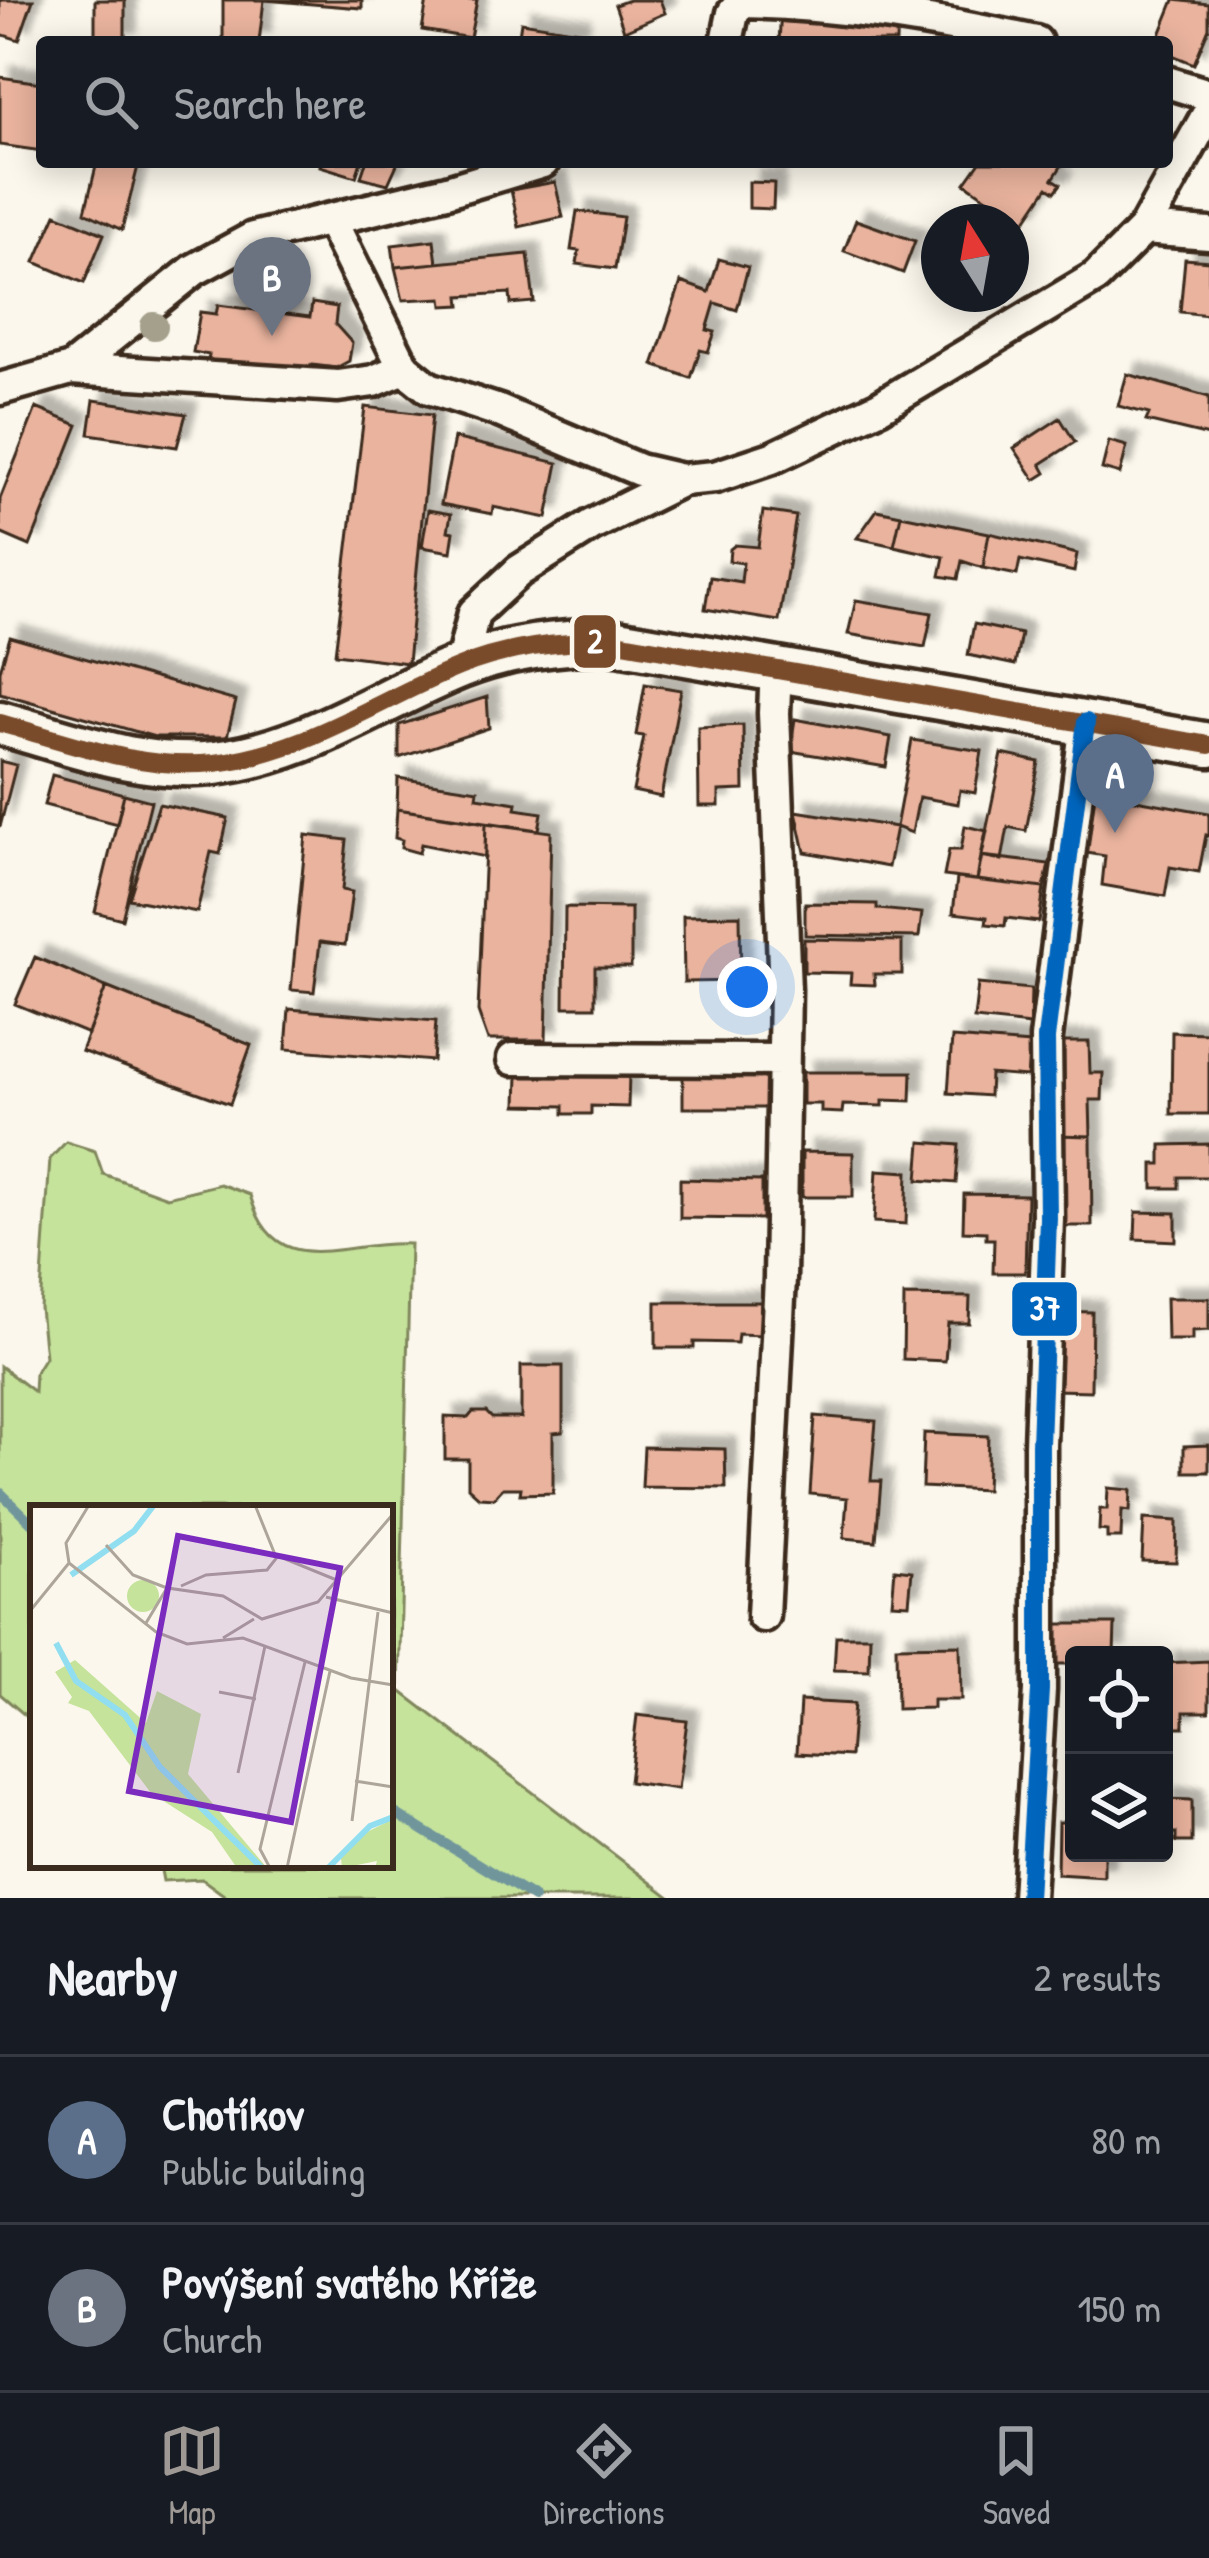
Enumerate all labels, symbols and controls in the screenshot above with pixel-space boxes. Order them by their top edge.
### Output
search box [36,36,1173,168]
icon: search [78,69,144,135]
text: Search here [174,72,366,133]
north arrow [921,204,1029,312]
pin: B [233,237,311,336]
line badge: 2 [572,613,618,670]
text: 2 [587,619,603,663]
pin: A [1076,734,1154,833]
your location [717,957,777,1017]
line badge: 37 [1010,1280,1079,1338]
text: 37 [1029,1286,1061,1330]
inset map [30,1505,393,1868]
map controls [1065,1646,1173,1862]
button: locate [1065,1646,1173,1754]
button: layers [1065,1754,1173,1862]
text: Nearby [48,1942,178,2011]
text: 2 results [1034,1950,1161,2003]
text: Chotíkov [162,2083,304,2144]
text: A [77,2113,97,2166]
text: 80 m [1091,2113,1161,2166]
text: Public building [162,2144,365,2197]
text: Povýšení svatého Kříže [162,2251,537,2312]
text: B [77,2281,97,2334]
text: 150 m [1077,2281,1161,2334]
text: Church [162,2312,262,2365]
tab: Map [159,2418,225,2534]
tab: Directions [543,2418,665,2534]
tab: Saved [983,2418,1050,2534]

